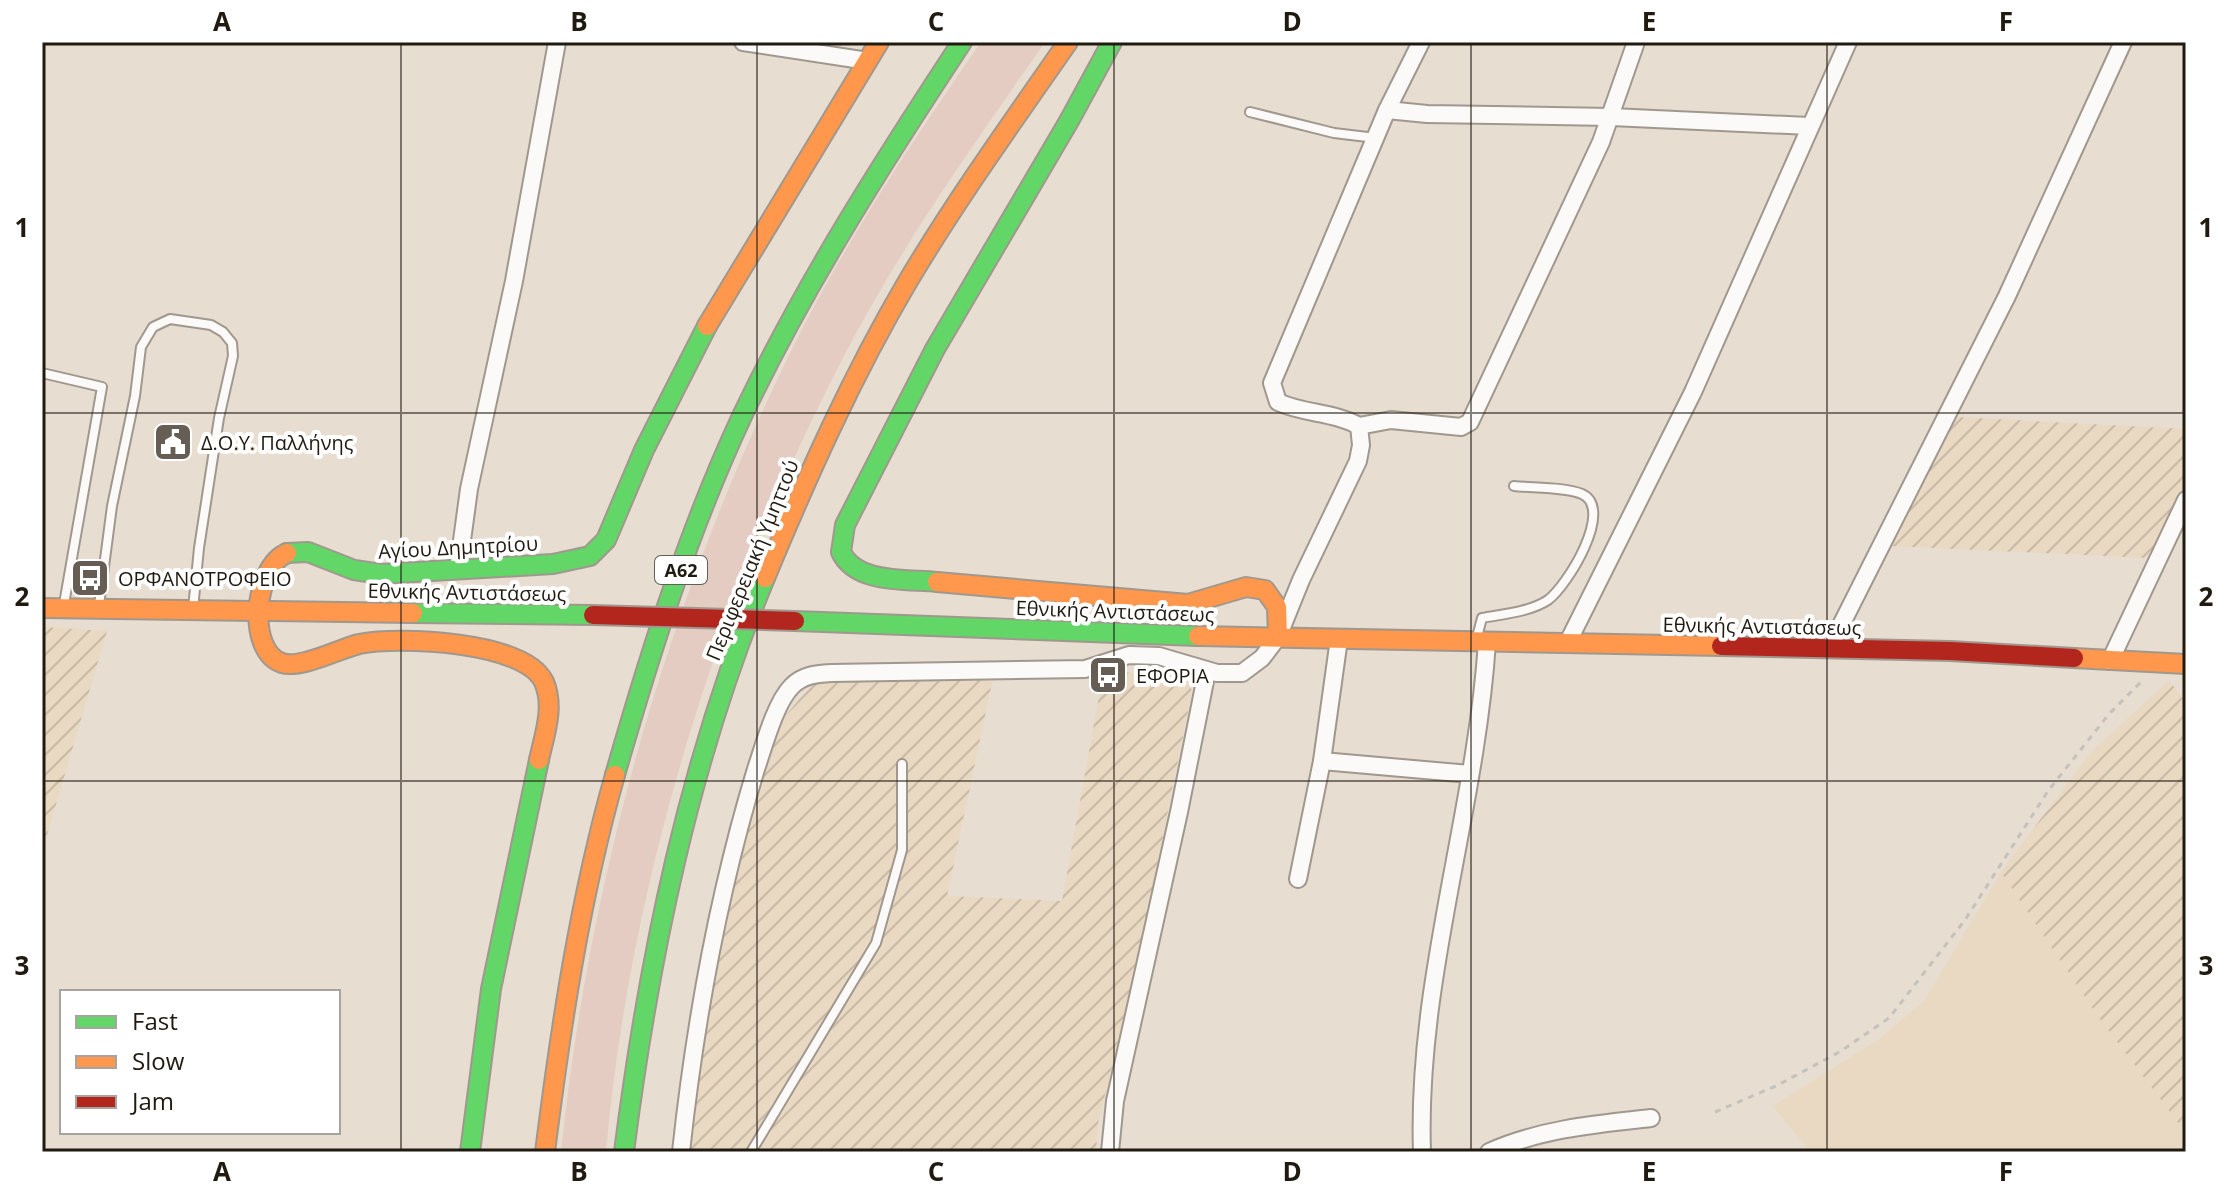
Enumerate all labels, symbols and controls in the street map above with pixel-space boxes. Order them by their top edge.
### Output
text: A [213,3,231,39]
text: B [570,3,588,39]
text: C [928,3,944,39]
text: D [1282,3,1302,39]
text: E [1642,3,1656,39]
text: F [1999,3,2013,39]
text: 1 [15,209,29,245]
text: 1 [2199,209,2213,245]
public building icon: Δ.Ο.Υ. Παλλήνης [152,421,194,463]
place label: Δ.Ο.Υ. Παλλήνης [201,429,354,456]
street label: Περιφερειακή Υμηττού [699,456,805,664]
street label: Αγίου Δημητρίου [377,529,539,565]
road number: Α62 [655,556,707,584]
bus stop icon: ΟΡΦΑΝΟΤΡΟΦΕΙΟ [69,557,111,599]
place label: ΟΡΦΑΝΟΤΡΟΦΕΙΟ [118,565,292,592]
street label: Εθνικής Αντιστάσεως [367,577,567,607]
text: 2 [15,578,30,614]
text: 2 [2199,578,2214,614]
street label: Εθνικής Αντιστάσεως [1015,594,1215,628]
street label: Εθνικής Αντιστάσεως [1662,611,1862,641]
bus stop icon: ΕΦΟΡΙΑ [1087,654,1129,696]
place label: ΕΦΟΡΙΑ [1136,662,1209,689]
text: 3 [15,947,29,983]
text: 3 [2199,947,2213,983]
legend [60,990,340,1134]
text: Fast [132,1004,178,1037]
text: Slow [132,1044,185,1077]
text: Jam [130,1084,174,1117]
text: A [213,1153,231,1189]
text: B [570,1153,588,1189]
text: C [928,1153,944,1189]
text: D [1282,1153,1302,1189]
text: E [1642,1153,1656,1189]
text: F [1999,1153,2013,1189]

